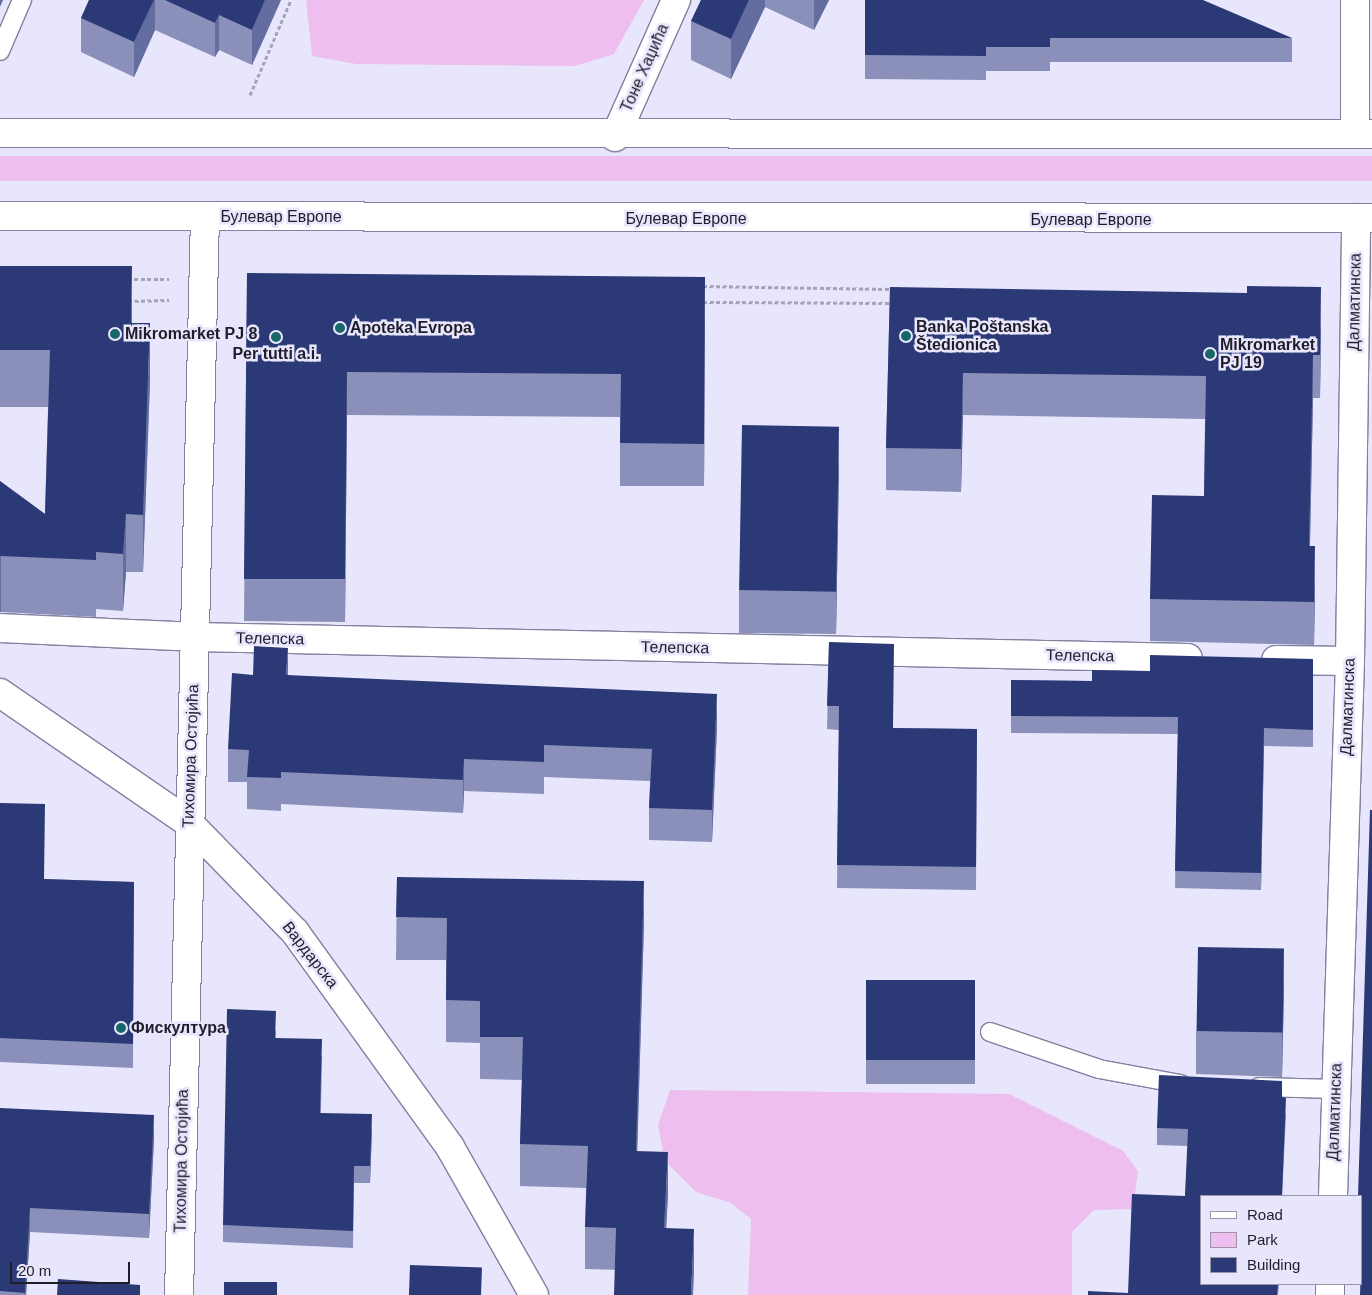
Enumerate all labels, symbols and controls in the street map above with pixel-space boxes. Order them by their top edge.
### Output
street label: Тоне Хаџића [617,21,673,115]
street label: Булевар Европе [220,207,342,227]
street label: Булевар Европе [625,209,747,229]
street label: Булевар Европе [1030,210,1152,230]
street label: Далматинска [1345,253,1365,351]
place label: Banka Poštanska Štedionica [916,317,1049,355]
place label: Apoteka Evropa [350,318,472,338]
marker: Apoteka Evropa [334,322,346,334]
place label: Mikromarket PJ 8 [125,324,258,344]
marker: Mikromarket PJ 8 [109,328,121,340]
marker: Banka Poštanska Štedionica [900,330,912,342]
marker: Per tutti a.i. [270,331,282,343]
place label: Mikromarket PJ 19 [1220,335,1315,373]
place label: Per tutti a.i. [232,344,320,364]
marker: Mikromarket PJ 19 [1204,348,1216,360]
street label: Телепска [236,629,304,649]
street label: Телепска [641,638,709,658]
street label: Телепска [1046,646,1114,666]
street label: Далматинска [1337,658,1359,756]
street label: Тихомира Остојића [179,684,203,828]
street label: Вардарска [278,918,342,992]
place label: Фискултура [131,1018,226,1038]
marker: Фискултура [115,1022,127,1034]
street label: Далматинска [1324,1063,1346,1161]
street label: Тихомира Остојића [171,1089,193,1233]
legend [1200,1195,1362,1285]
text: Road [1247,1206,1283,1223]
text: Park [1247,1231,1278,1248]
scale bar [12,1252,132,1284]
text: Building [1247,1256,1300,1273]
text: 20 m [18,1262,51,1279]

